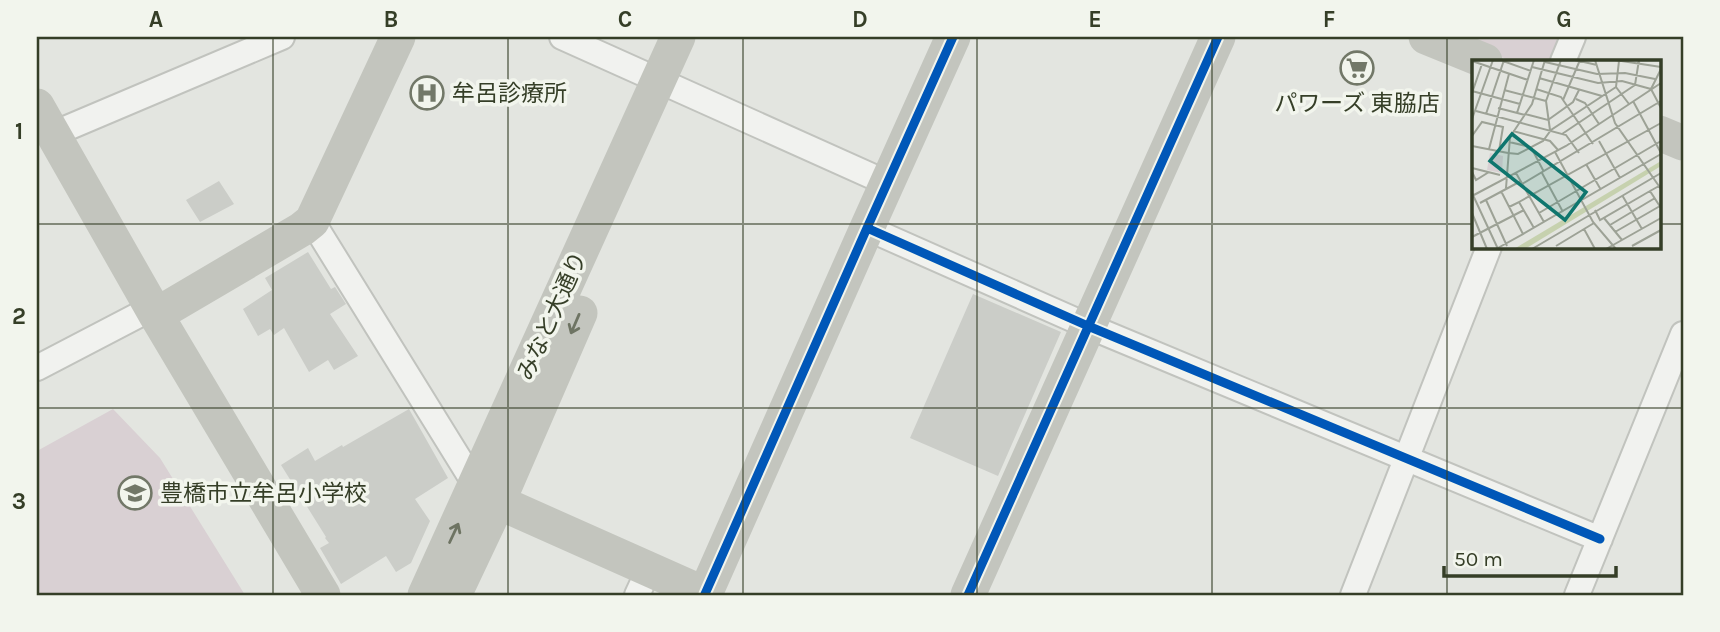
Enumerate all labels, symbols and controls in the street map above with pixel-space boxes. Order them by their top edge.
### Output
text: A [149,6,163,33]
text: B [384,6,398,33]
text: C [618,6,632,33]
text: D [852,6,868,33]
text: E [1088,6,1102,33]
text: F [1323,6,1335,33]
text: G [1556,6,1572,33]
supermarket icon: パワーズ 東脇店 [1338,49,1376,87]
inset map [1472,60,1660,248]
hospital icon: 牟呂診療所 [408,74,446,112]
place label: 牟呂診療所 [452,80,567,107]
place label: パワーズ 東脇店 [1274,90,1440,117]
text: 1 [15,118,23,145]
street label: みなと大通り [512,247,592,385]
text: 2 [12,303,26,330]
one-way arrow [568,313,581,334]
school or university icon: 豊橋市立牟呂小学校 [116,474,154,512]
place label: 豊橋市立牟呂小学校 [160,480,367,507]
text: 3 [12,488,26,515]
one-way arrow [448,523,461,544]
scale bar [1444,534,1615,578]
text: 50 m [1454,547,1503,571]

